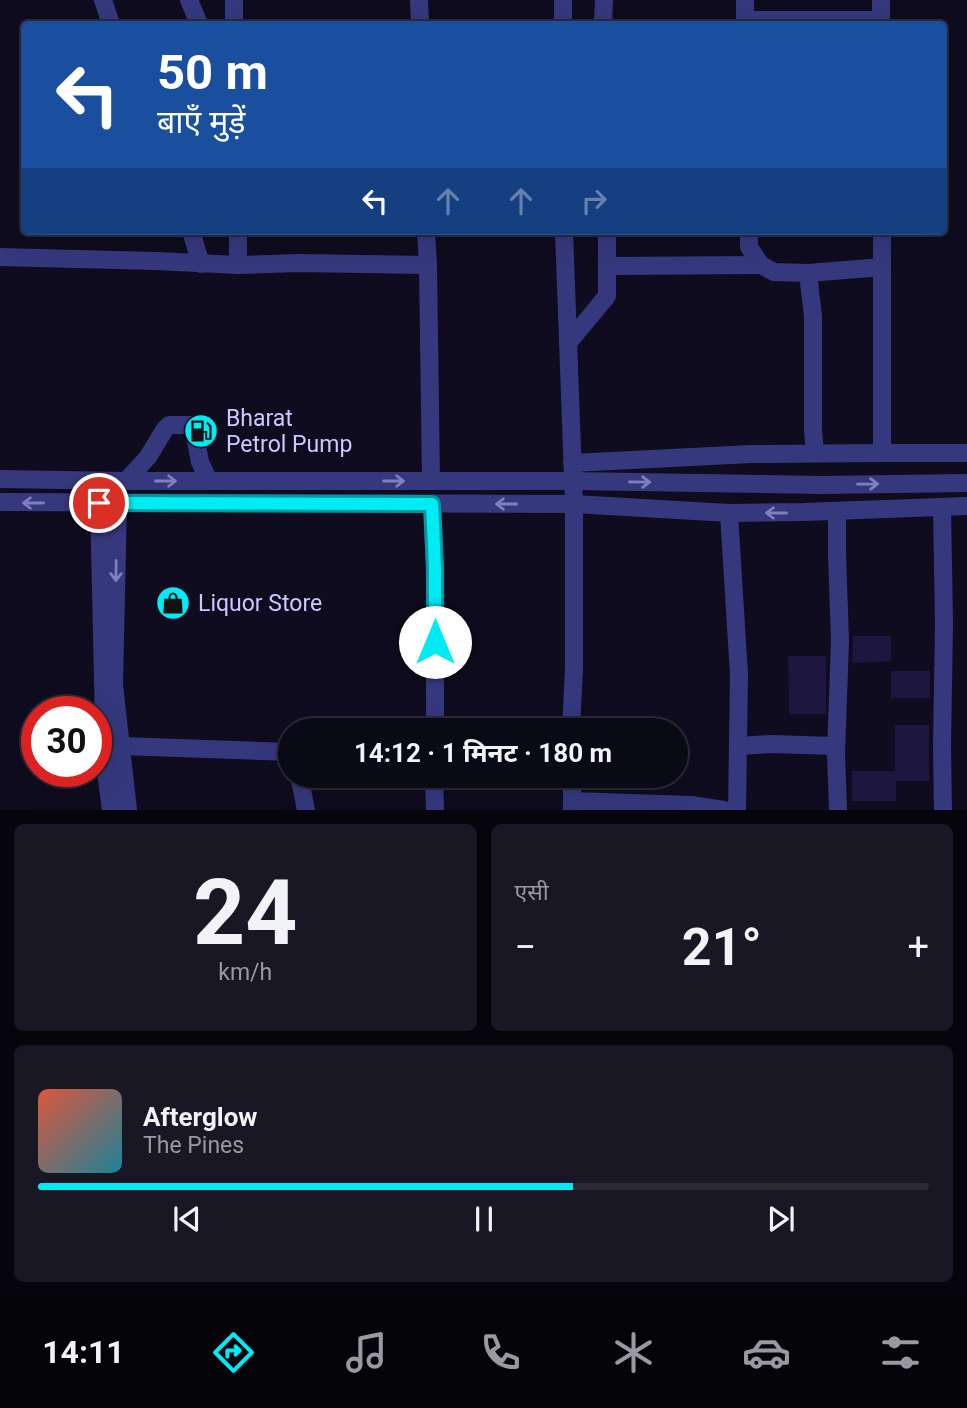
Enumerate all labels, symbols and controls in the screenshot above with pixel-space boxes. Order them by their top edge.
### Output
text: 50 m [157,44,268,101]
icon: left [42,49,133,140]
text: बाएँ मुड़ें [157,103,245,141]
icon: left [356,182,394,220]
icon: ahead [429,182,467,220]
icon: ahead [502,182,540,220]
icon: right [575,182,613,220]
place label: Bharat Petrol Pump [226,405,352,458]
fuel station icon: Bharat Petrol Pump [182,412,220,450]
pin [69,473,129,533]
one-way arrow [154,474,177,488]
one-way arrow [382,474,405,488]
one-way arrow [628,475,651,489]
one-way arrow [856,478,879,491]
icon: arrive [80,484,118,522]
one-way arrow [22,496,45,510]
one-way arrow [494,497,517,511]
one-way arrow [765,506,788,519]
one-way arrow [109,559,122,582]
shop icon: Liquor Store [154,584,192,622]
place label: Liquor Store [198,590,322,617]
position arrow [398,605,472,679]
speed limit sign: 30 [21,696,112,787]
text: 14:12 · 1 मिनट · 180 m [354,738,612,768]
text: 24 [193,860,297,966]
text: एसी [515,879,549,906]
text: 21° [682,917,762,978]
text: − [515,925,536,969]
text: + [907,925,929,969]
text: km/h [218,959,272,986]
text: Afterglow [143,1102,257,1132]
text: The Pines [143,1132,244,1159]
icon: previous [168,1200,206,1238]
icon: pause [465,1200,503,1238]
icon: next [762,1200,800,1238]
icon: directions [209,1328,258,1377]
icon: music [342,1328,391,1377]
icon: phone [476,1328,525,1377]
icon: climate [609,1328,658,1377]
icon: car [742,1328,791,1377]
icon: filters [876,1328,925,1377]
text: 14:11 [42,1333,125,1371]

